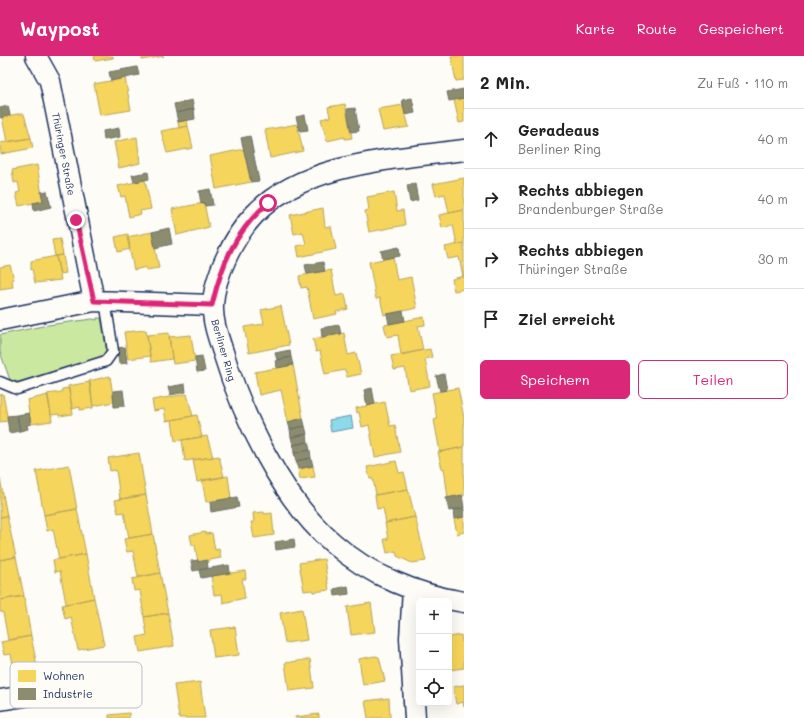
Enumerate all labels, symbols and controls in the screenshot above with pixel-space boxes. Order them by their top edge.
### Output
text: Waypost [20,16,100,41]
text: Karte [576,19,615,38]
text: Route [637,19,677,38]
text: Gespeichert [699,19,784,38]
text: 2 Min. [480,71,530,93]
text: Zu Fuß · 110 m [697,74,788,91]
street label: Thüringer Straße [49,111,79,197]
text: Geradeaus [518,120,599,140]
icon: ahead [480,128,502,150]
text: 40 m [758,130,788,147]
text: Berliner Ring [518,140,601,157]
text: Rechts abbiegen [518,180,643,200]
icon: right [480,188,502,210]
text: 40 m [758,190,788,207]
route start [259,194,277,212]
text: Brandenburger Straße [518,200,664,217]
route end [67,211,85,229]
text: Rechts abbiegen [518,240,643,260]
icon: right [480,248,502,270]
text: 30 m [758,250,788,267]
text: Thüringer Straße [518,260,628,277]
icon: arrive [480,308,502,330]
text: Ziel erreicht [518,309,615,329]
street label: Berliner Ring [208,317,240,383]
button: Speichern [480,360,630,399]
button: Teilen [638,360,788,399]
map controls [416,598,452,706]
button: + [416,598,452,634]
button: − [416,634,452,670]
legend [10,662,142,708]
text: Wohnen [43,668,84,683]
button: locate [416,670,452,706]
text: Industrie [43,686,93,701]

